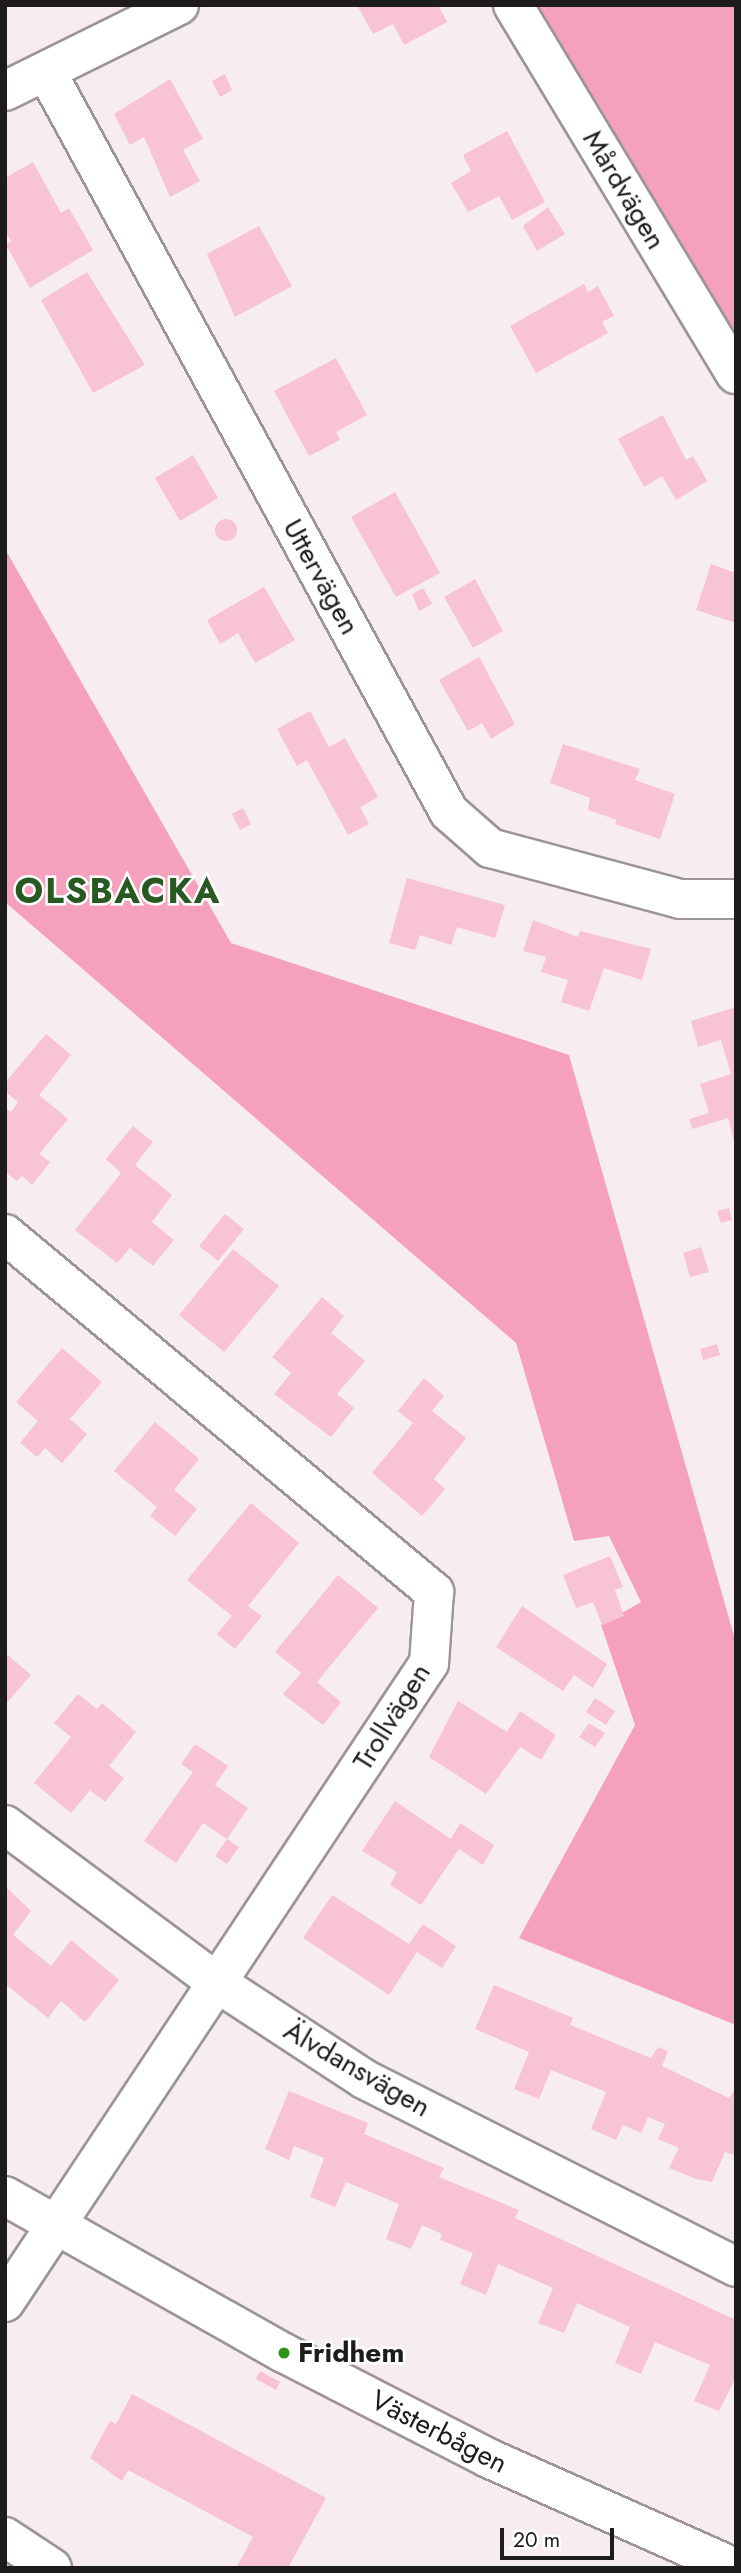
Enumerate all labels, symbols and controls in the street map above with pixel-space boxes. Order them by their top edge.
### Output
street label: Mårdvägen [575,124,673,256]
street label: Uttervägen [276,513,366,641]
district label: OLSBACKA [15,870,221,912]
street label: Trollvägen [346,1658,438,1776]
street label: Älvdansvägen [278,2014,436,2124]
place label: Fridhem [298,2336,404,2370]
marker: Fridhem [276,2345,292,2361]
street label: Västerbågen [365,2383,513,2481]
scale bar [503,2514,617,2558]
text: 20 m [513,2525,560,2555]

